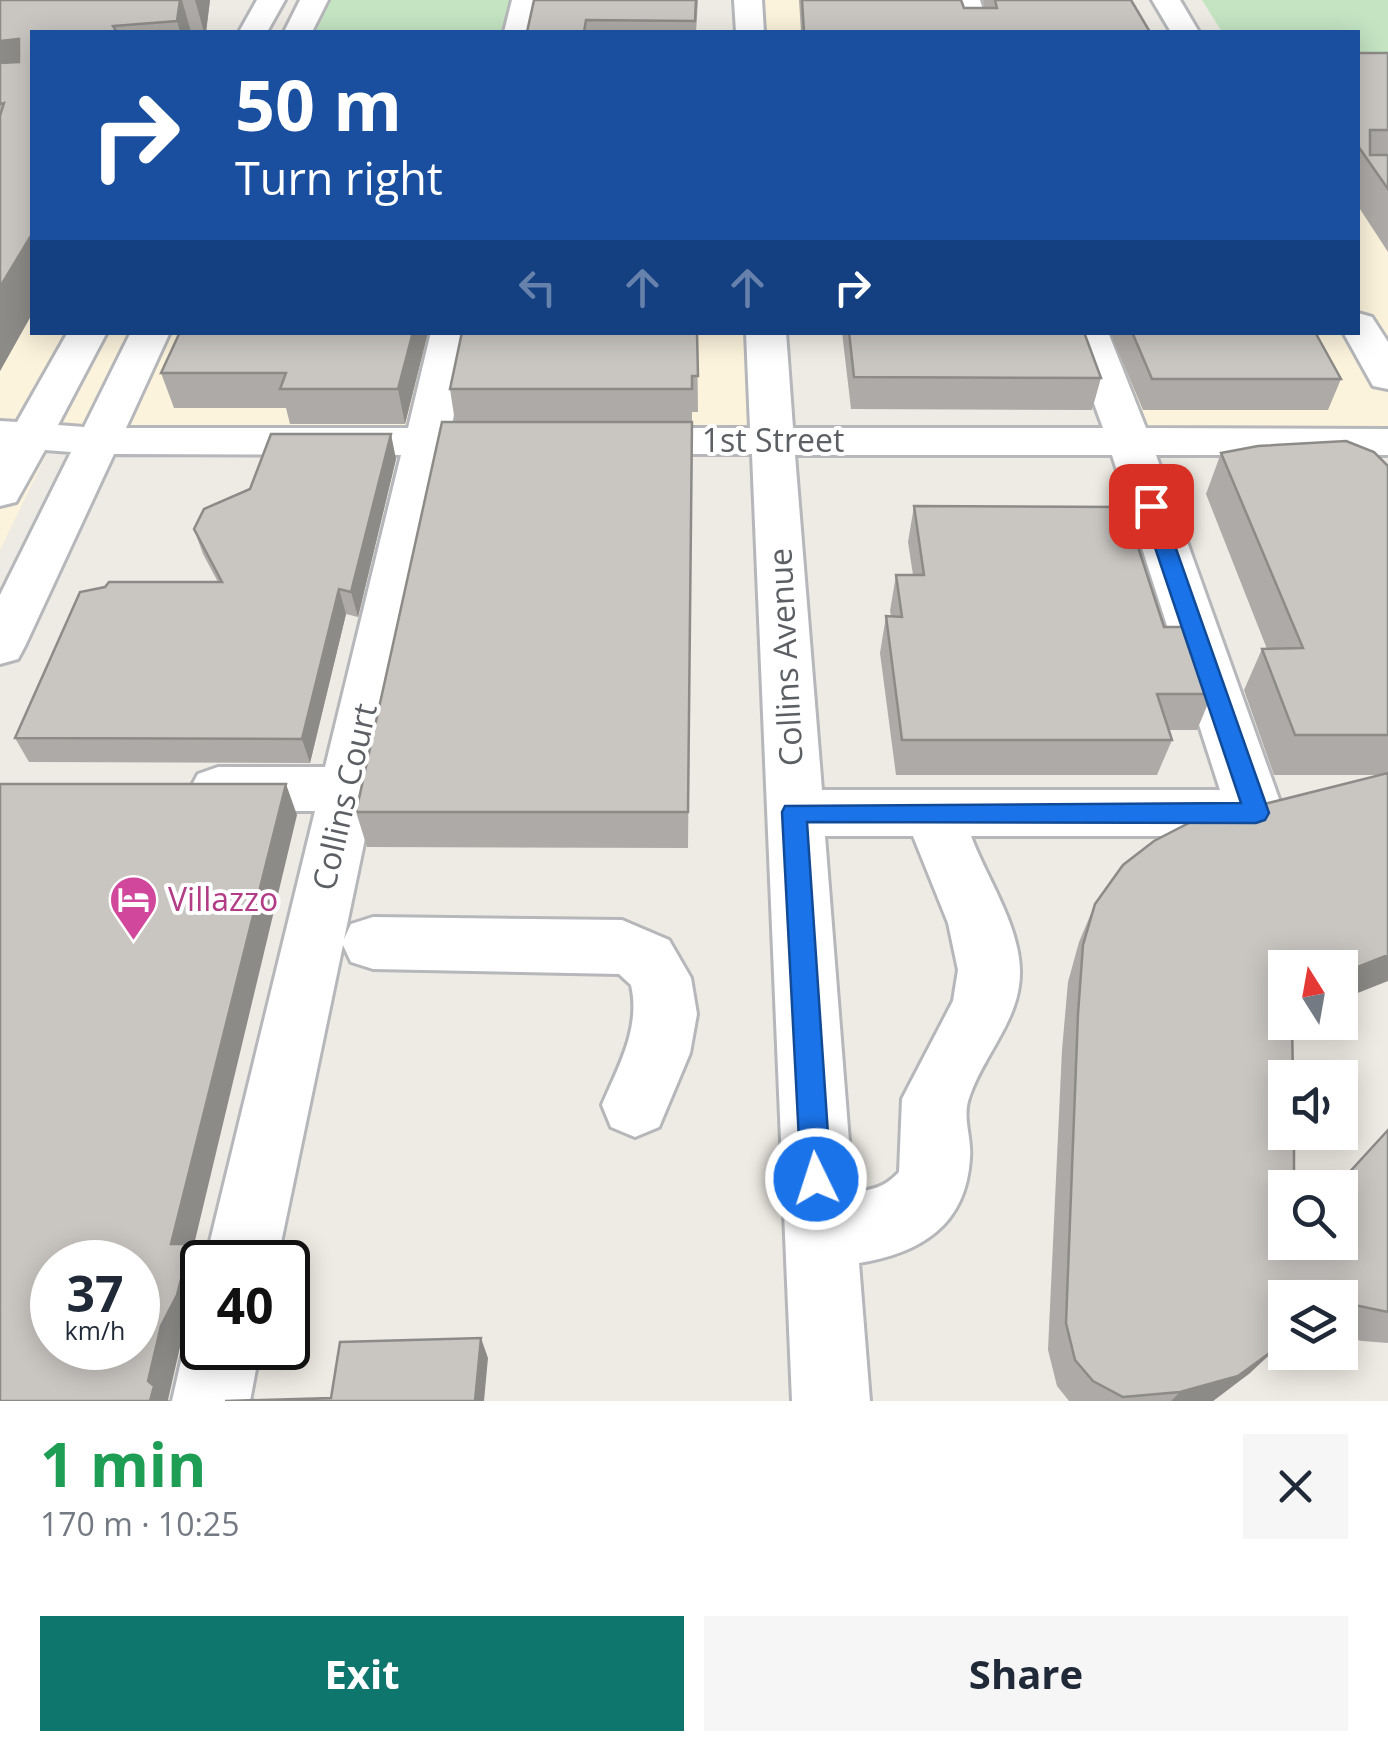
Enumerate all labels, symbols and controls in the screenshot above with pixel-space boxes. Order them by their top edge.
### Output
text: 50 m [235,56,402,152]
icon: right [70,70,200,200]
text: Turn right [235,147,443,208]
icon: left [510,260,565,315]
icon: ahead [615,260,670,315]
icon: ahead [720,260,775,315]
icon: right [825,260,880,315]
street label: 1st Street [702,418,844,461]
pin [1109,464,1194,549]
icon: arrive [1124,479,1179,534]
street label: Collins Avenue [757,547,812,767]
street label: Collins Court [301,699,386,894]
hotel icon: Villazzo [107,874,159,942]
place label: Villazzo [168,877,278,920]
north arrow [1268,950,1358,1040]
map controls [1268,950,1358,1370]
button: sound [1268,1060,1358,1150]
position arrow [764,1127,868,1231]
button: search [1268,1170,1358,1260]
speed limit sign: 40 [180,1240,310,1370]
text: 37 [66,1259,124,1327]
button: layers [1268,1280,1358,1370]
text: km/h [65,1313,125,1347]
text: 1 min [40,1423,207,1505]
button: close [1243,1434,1348,1539]
text: 170 m · 10:25 [40,1502,239,1545]
button: Exit [40,1616,684,1731]
button: Share [704,1616,1348,1731]

